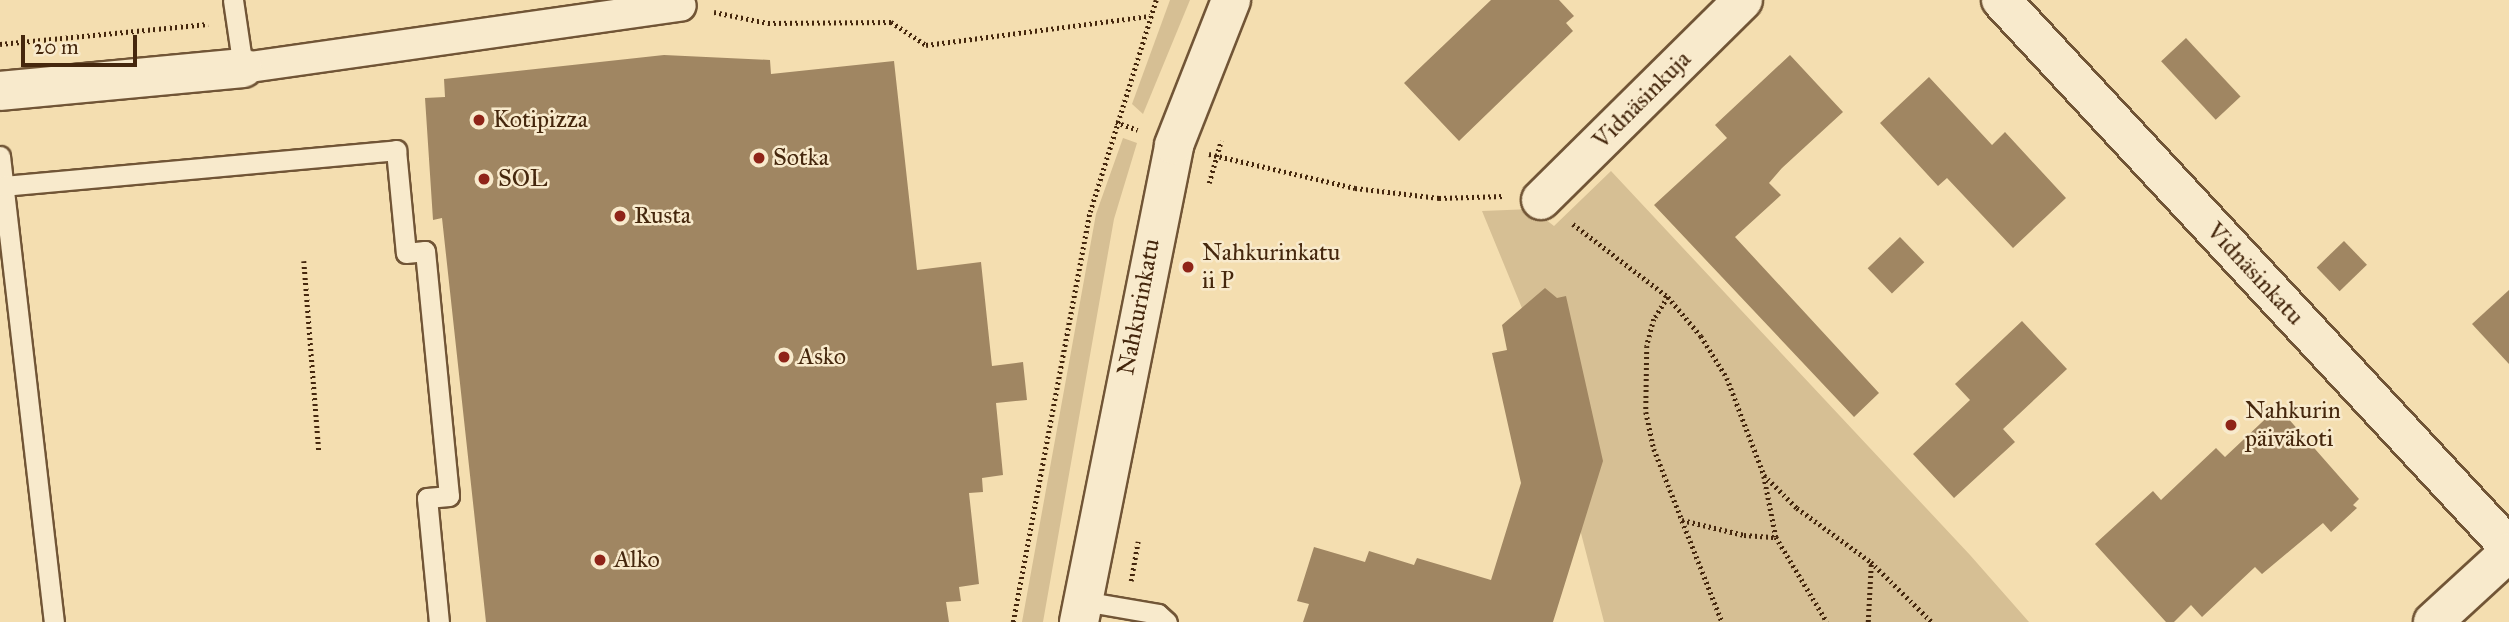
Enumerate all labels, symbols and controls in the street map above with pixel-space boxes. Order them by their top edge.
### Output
scale bar [24,21,140,65]
text: 20 m [34,34,79,60]
street label: Vidnäsinkuja [1587,45,1697,155]
place label: Kotipizza [493,106,588,134]
marker: Kotipizza [471,112,487,128]
place label: Sotka [773,144,829,172]
marker: Sotka [751,150,767,166]
place label: SOL [498,165,548,193]
marker: SOL [476,171,492,187]
place label: Rusta [634,202,691,230]
marker: Rusta [612,208,628,224]
street label: Vidnäsinkatu [2200,217,2310,331]
street label: Nahkurinkatu [1112,236,1166,378]
place label: Nahkurinkatu ii P [1202,239,1340,295]
marker: Nahkurinkatu ii P [1180,259,1196,275]
place label: Asko [798,343,846,371]
marker: Asko [776,349,792,365]
place label: Nahkurin päiväkoti [2245,397,2341,453]
marker: Nahkurin päiväkoti [2223,417,2239,433]
place label: Alko [614,546,660,574]
marker: Alko [592,552,608,568]

